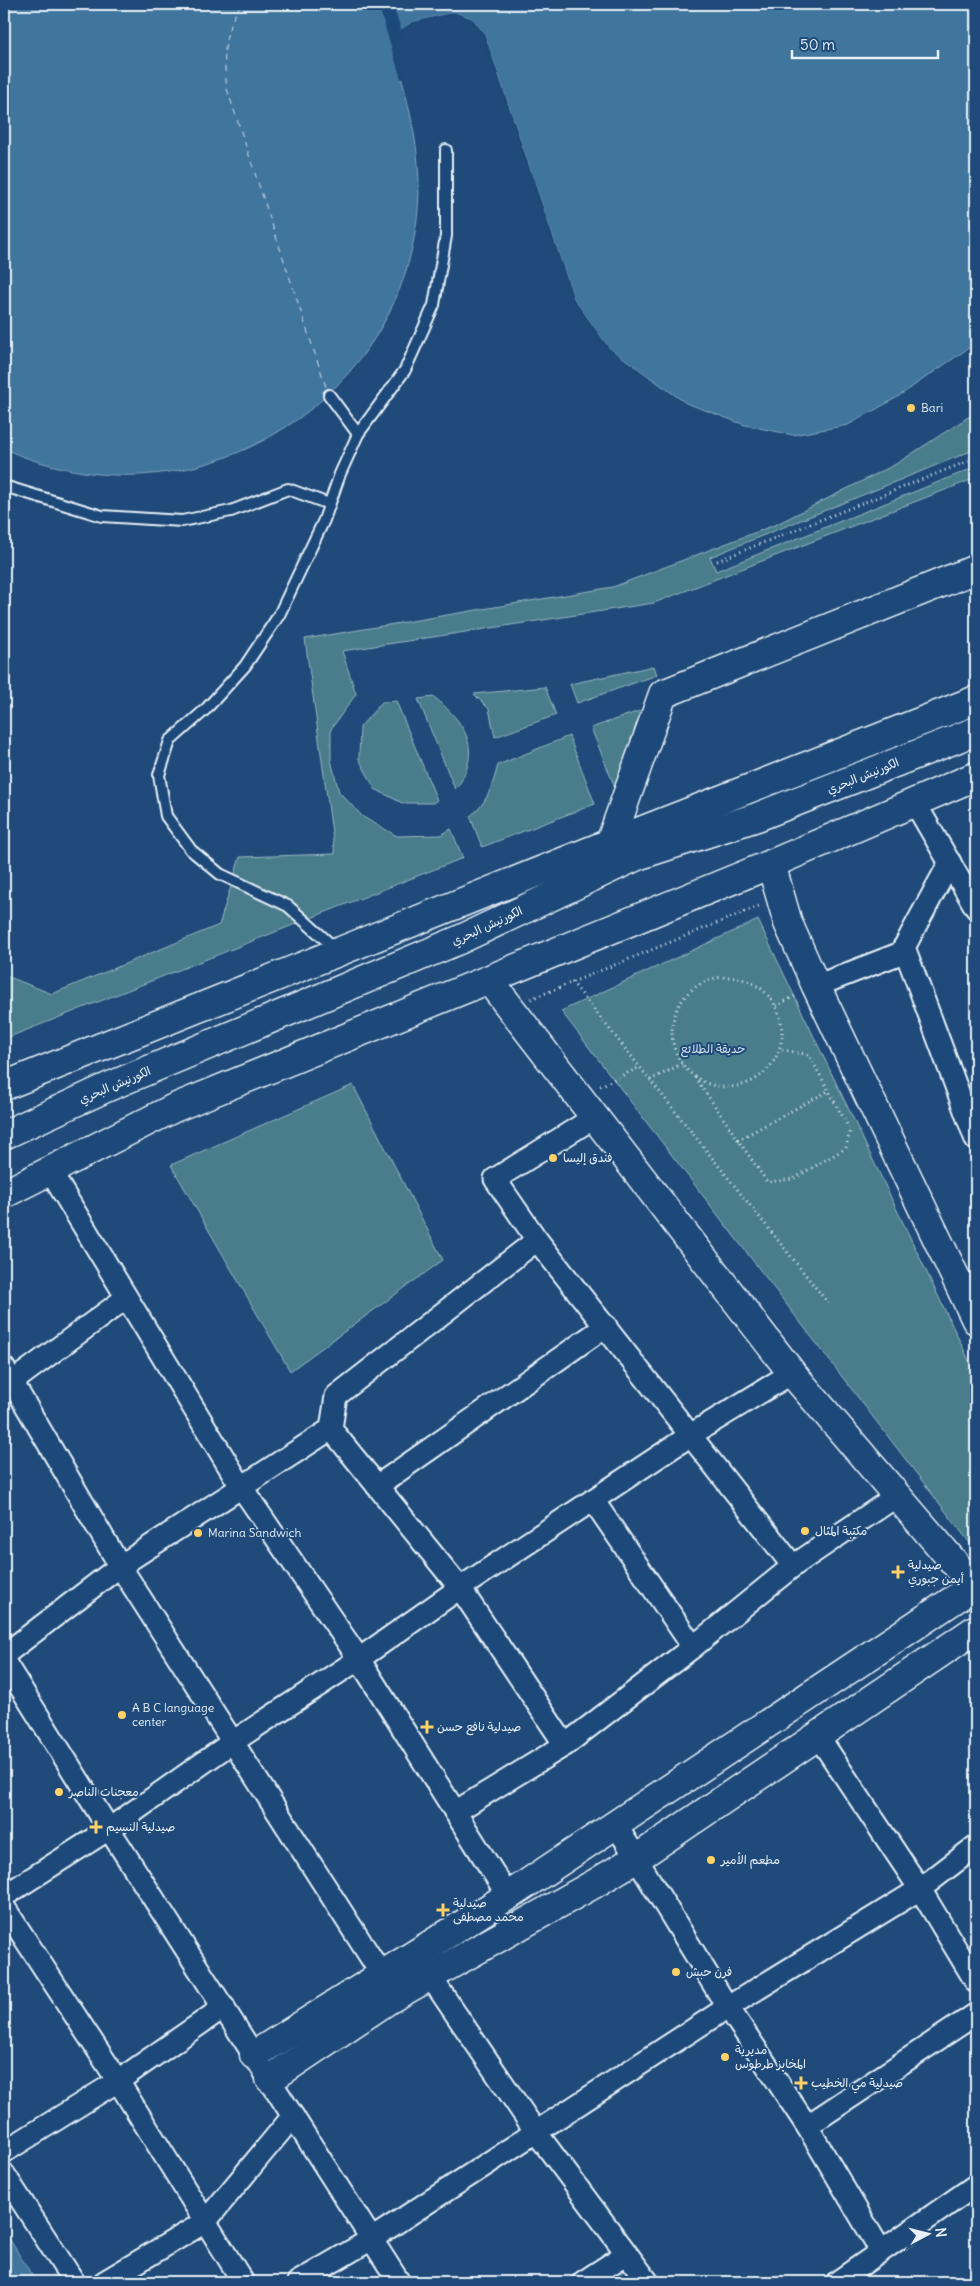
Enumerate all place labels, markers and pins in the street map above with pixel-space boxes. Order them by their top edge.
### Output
place label: Bari [921,400,943,415]
marker: Bari [905,402,917,414]
place label: فندق إليسا [563,1150,612,1166]
marker: فندق إليسا [547,1152,559,1164]
place label: مكتبة المثال [815,1523,867,1539]
place label: Marina Sandwich [208,1525,301,1540]
marker: مكتبة المثال [799,1525,811,1537]
marker: Marina Sandwich [192,1527,204,1539]
place label: صيدلية أيمن جبوري [908,1557,964,1588]
marker: صيدلية أيمن جبوري [892,1566,904,1578]
place label: A B C language center [132,1700,214,1729]
marker: A B C language center [116,1709,128,1721]
place label: صيدلية نافع حسن [437,1719,521,1736]
marker: صيدلية نافع حسن [421,1721,433,1733]
place label: معجنات الناصر [68,1784,139,1800]
marker: معجنات الناصر [53,1786,65,1798]
place label: صيدلية النسيم [106,1819,175,1836]
marker: صيدلية النسيم [90,1821,102,1833]
place label: مطعم الأمير [720,1852,780,1869]
marker: مطعم الأمير [705,1854,717,1866]
place label: صيدلية محمد مصطفى [453,1895,524,1925]
marker: صيدلية محمد مصطفى [437,1904,449,1916]
place label: فرن حبش [686,1964,732,1980]
marker: فرن حبش [670,1966,682,1978]
place label: مديرية المخابز طرطوس [735,2042,806,2072]
marker: مديرية المخابز طرطوس [719,2051,731,2063]
place label: صيدلية مي الخطيب [811,2075,903,2094]
marker: صيدلية مي الخطيب [795,2077,807,2089]

